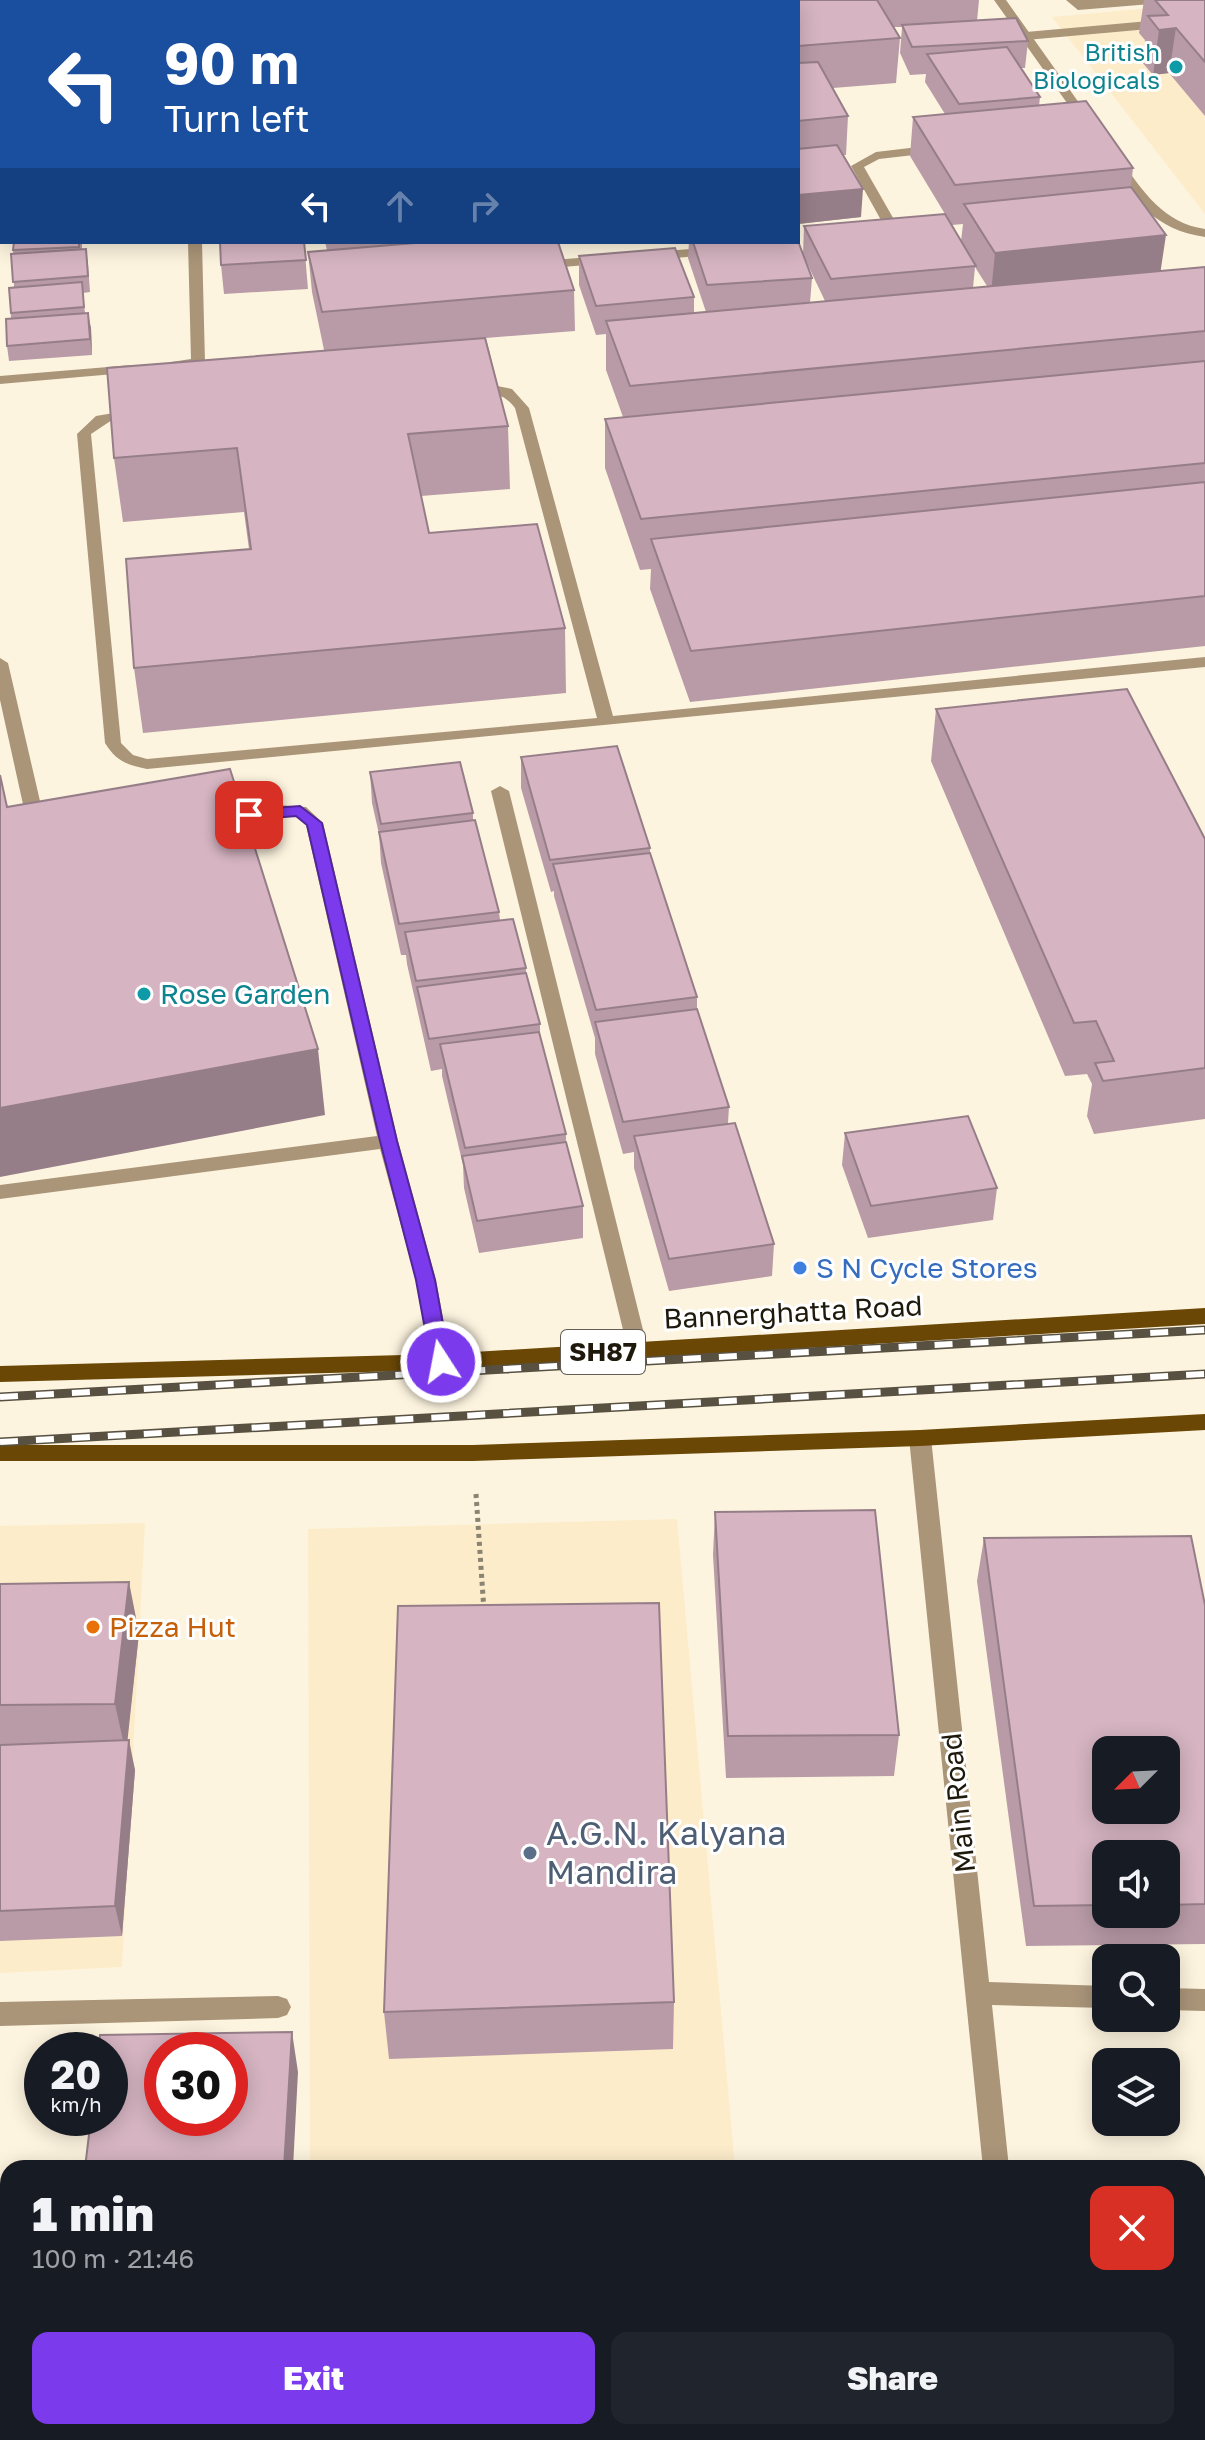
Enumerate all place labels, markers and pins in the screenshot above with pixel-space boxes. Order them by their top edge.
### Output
place label: British Biologicals [1033,37,1160,94]
marker: British Biologicals [1167,58,1185,76]
pin [215,781,283,849]
place label: Rose Garden [160,977,331,1010]
marker: Rose Garden [135,985,153,1003]
place label: S N Cycle Stores [816,1251,1038,1284]
marker: S N Cycle Stores [791,1259,809,1277]
place label: Pizza Hut [109,1610,236,1643]
marker: Pizza Hut [84,1618,102,1636]
place label: A.G.N. Kalyana Mandira [546,1812,787,1891]
marker: A.G.N. Kalyana Mandira [521,1844,539,1862]

